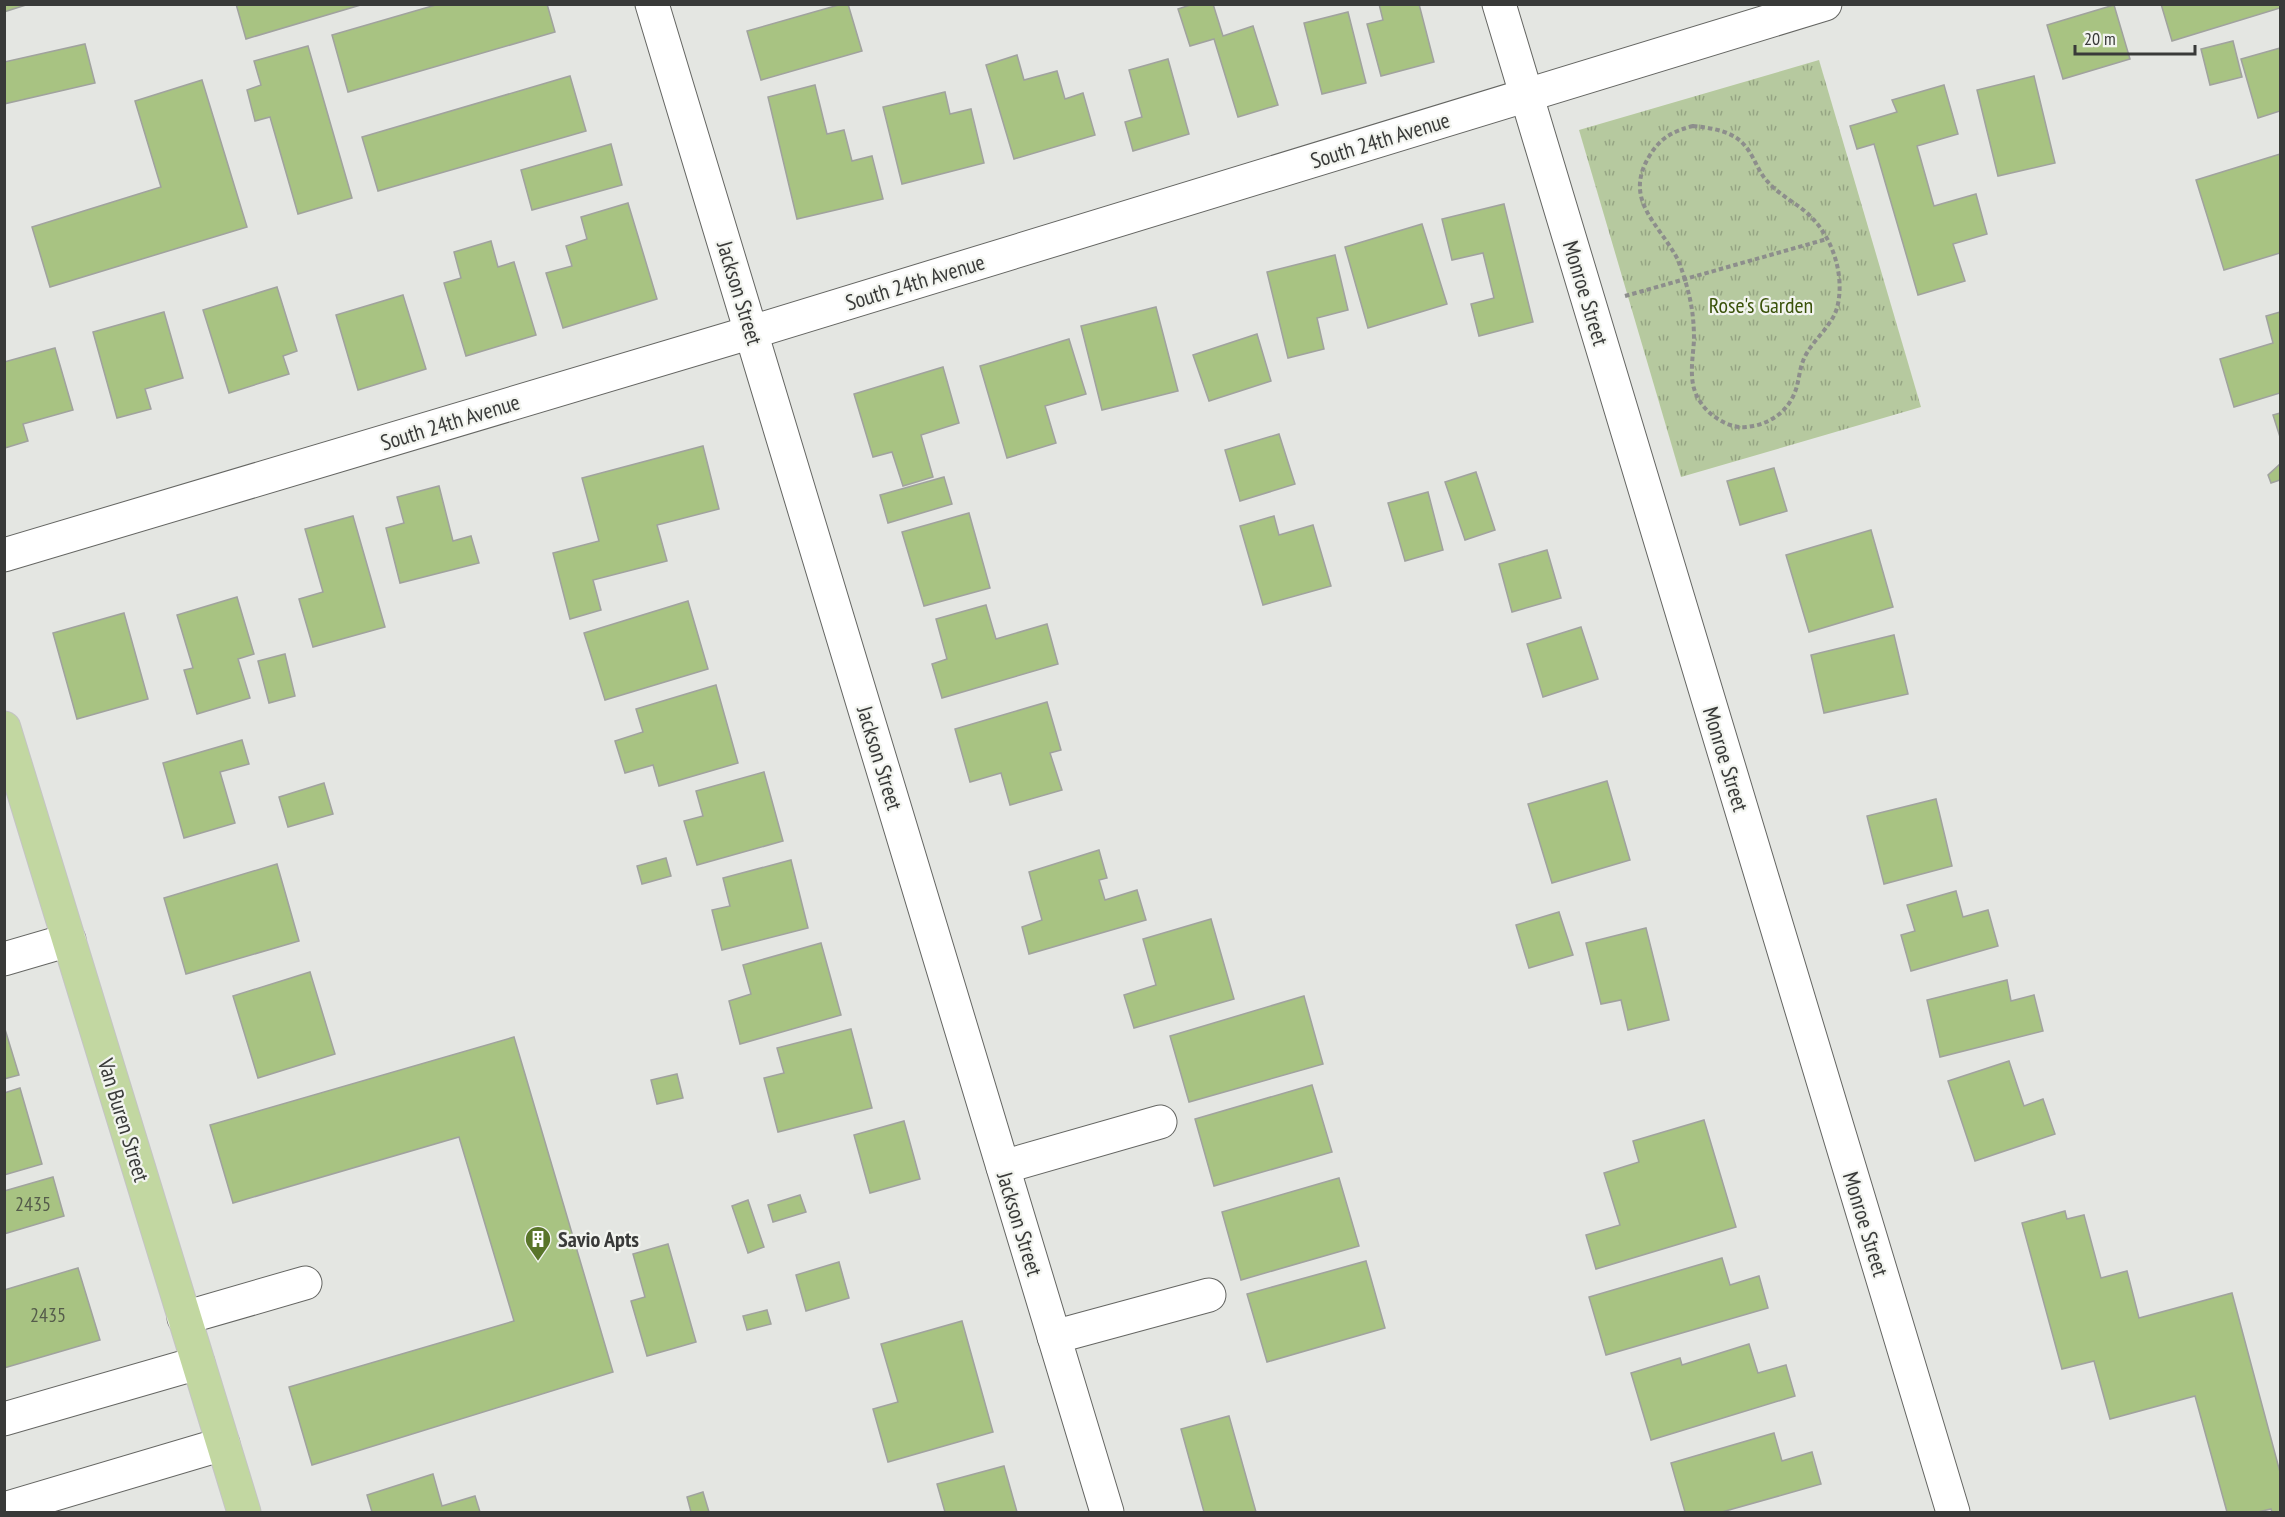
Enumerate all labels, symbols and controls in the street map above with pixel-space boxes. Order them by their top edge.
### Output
scale bar [2075,18,2195,56]
text: 20 m [2084,27,2116,50]
street label: South 24th Avenue [1307,106,1453,174]
street label: Jackson Street [711,237,769,348]
street label: Monroe Street [1557,237,1615,349]
street label: South 24th Avenue [842,248,988,316]
park label: Rose's Garden [1709,291,1813,319]
street label: South 24th Avenue [377,388,523,456]
street label: Jackson Street [851,702,909,813]
street label: Monroe Street [1697,703,1755,815]
street label: Van Buren Street [92,1054,156,1185]
street label: Jackson Street [991,1168,1049,1279]
street label: Monroe Street [1837,1168,1895,1280]
house number: 2435 [15,1191,51,1217]
building icon: Savio Apts [523,1224,553,1262]
place label: Savio Apts [558,1225,639,1253]
house number: 2435 [30,1302,66,1328]

